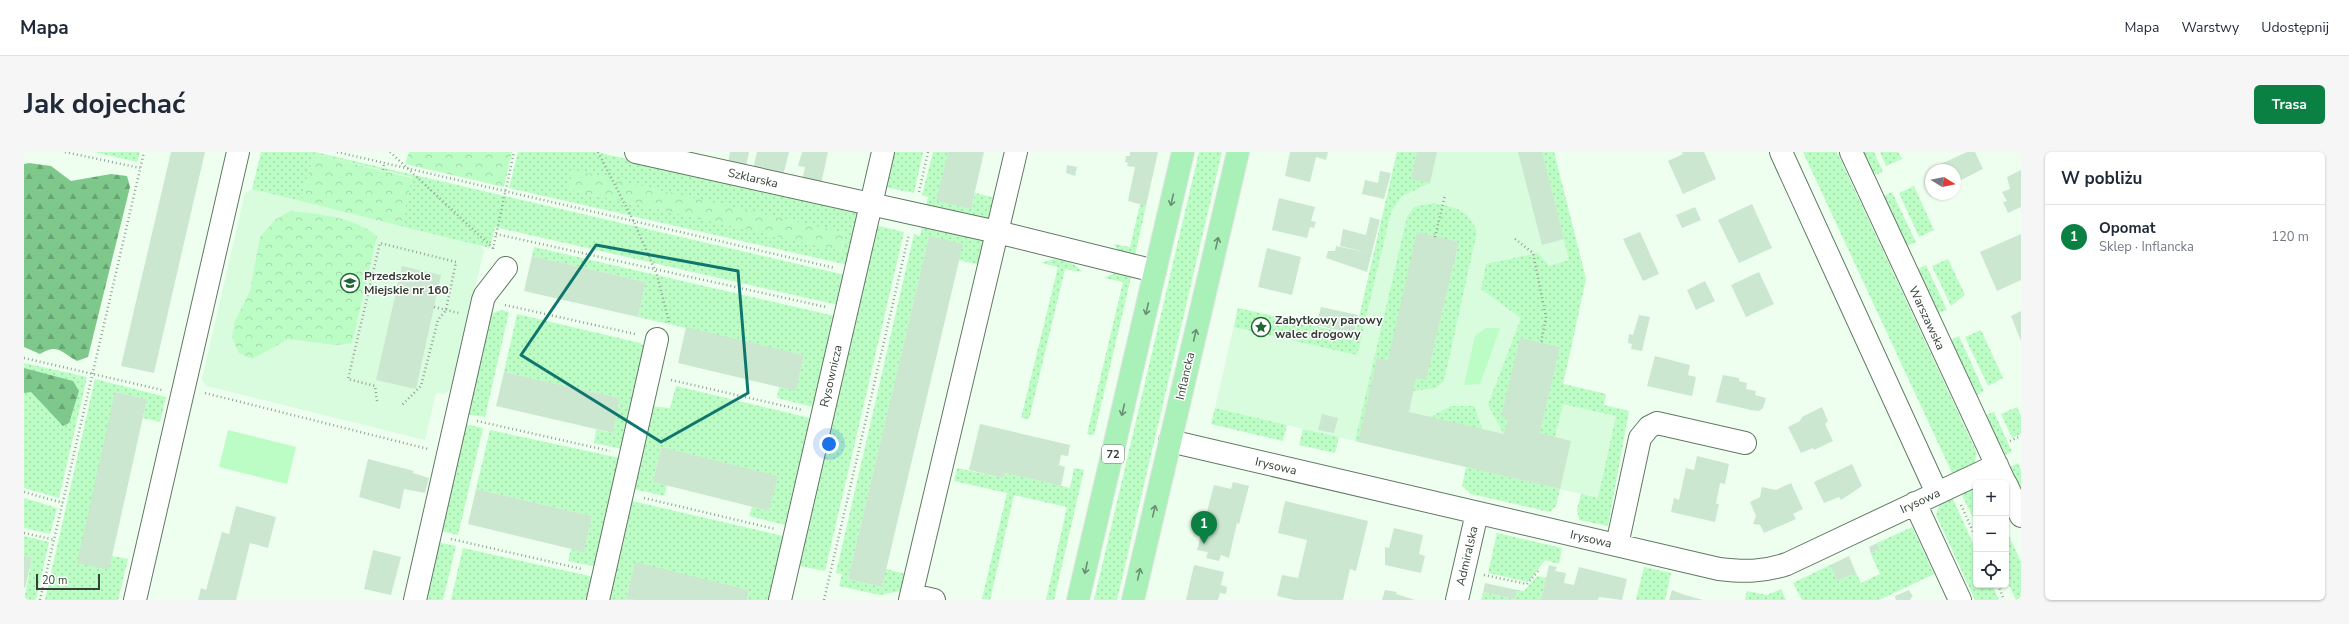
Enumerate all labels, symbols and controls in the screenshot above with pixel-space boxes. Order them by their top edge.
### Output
text: Mapa [20,15,69,41]
text: Mapa [2124,18,2159,37]
text: Warstwy [2181,18,2239,37]
text: Udostępnij [2261,18,2329,37]
text: Jak dojechać [24,85,185,123]
button: Trasa [2254,85,2325,124]
street label: Szklarska [726,164,780,192]
north arrow [1925,164,1961,200]
text: W pobliżu [2061,167,2142,190]
one-way arrow [1168,193,1175,206]
text: Opomat [2099,218,2156,238]
text: 1 [2070,228,2078,246]
text: 120 m [2271,228,2309,246]
one-way arrow [1214,237,1221,250]
text: Sklep · Inflancka [2099,238,2194,256]
place label: Przedszkole Miejskie nr 160 [364,268,449,298]
school or university icon: Przedszkole Miejskie nr 160 [339,272,361,294]
street label: Warszawska [1905,283,1949,353]
one-way arrow [1142,302,1150,315]
place label: Zabytkowy parowy walec drogowy [1275,312,1383,342]
place icon: Zabytkowy parowy walec drogowy [1250,316,1272,338]
one-way arrow [1192,329,1200,342]
street label: Rysownicza [816,343,846,409]
street label: Inflancka [1172,351,1198,401]
one-way arrow [1119,403,1126,416]
your location [819,434,839,454]
road number: 72 [1102,445,1124,463]
street label: Irysowa [1254,453,1298,479]
map controls [1973,480,2009,588]
button: + [1973,480,2009,516]
street label: Irysowa [1897,485,1943,517]
one-way arrow [1151,505,1158,518]
pin: 1 [1191,511,1217,544]
button: − [1973,516,2009,552]
street label: Admiralska [1452,525,1482,587]
street label: Irysowa [1569,526,1613,552]
button: locate [1973,552,2009,588]
one-way arrow [1081,561,1089,574]
one-way arrow [1136,568,1144,581]
scale bar [36,572,100,591]
text: 20 m [42,573,67,588]

